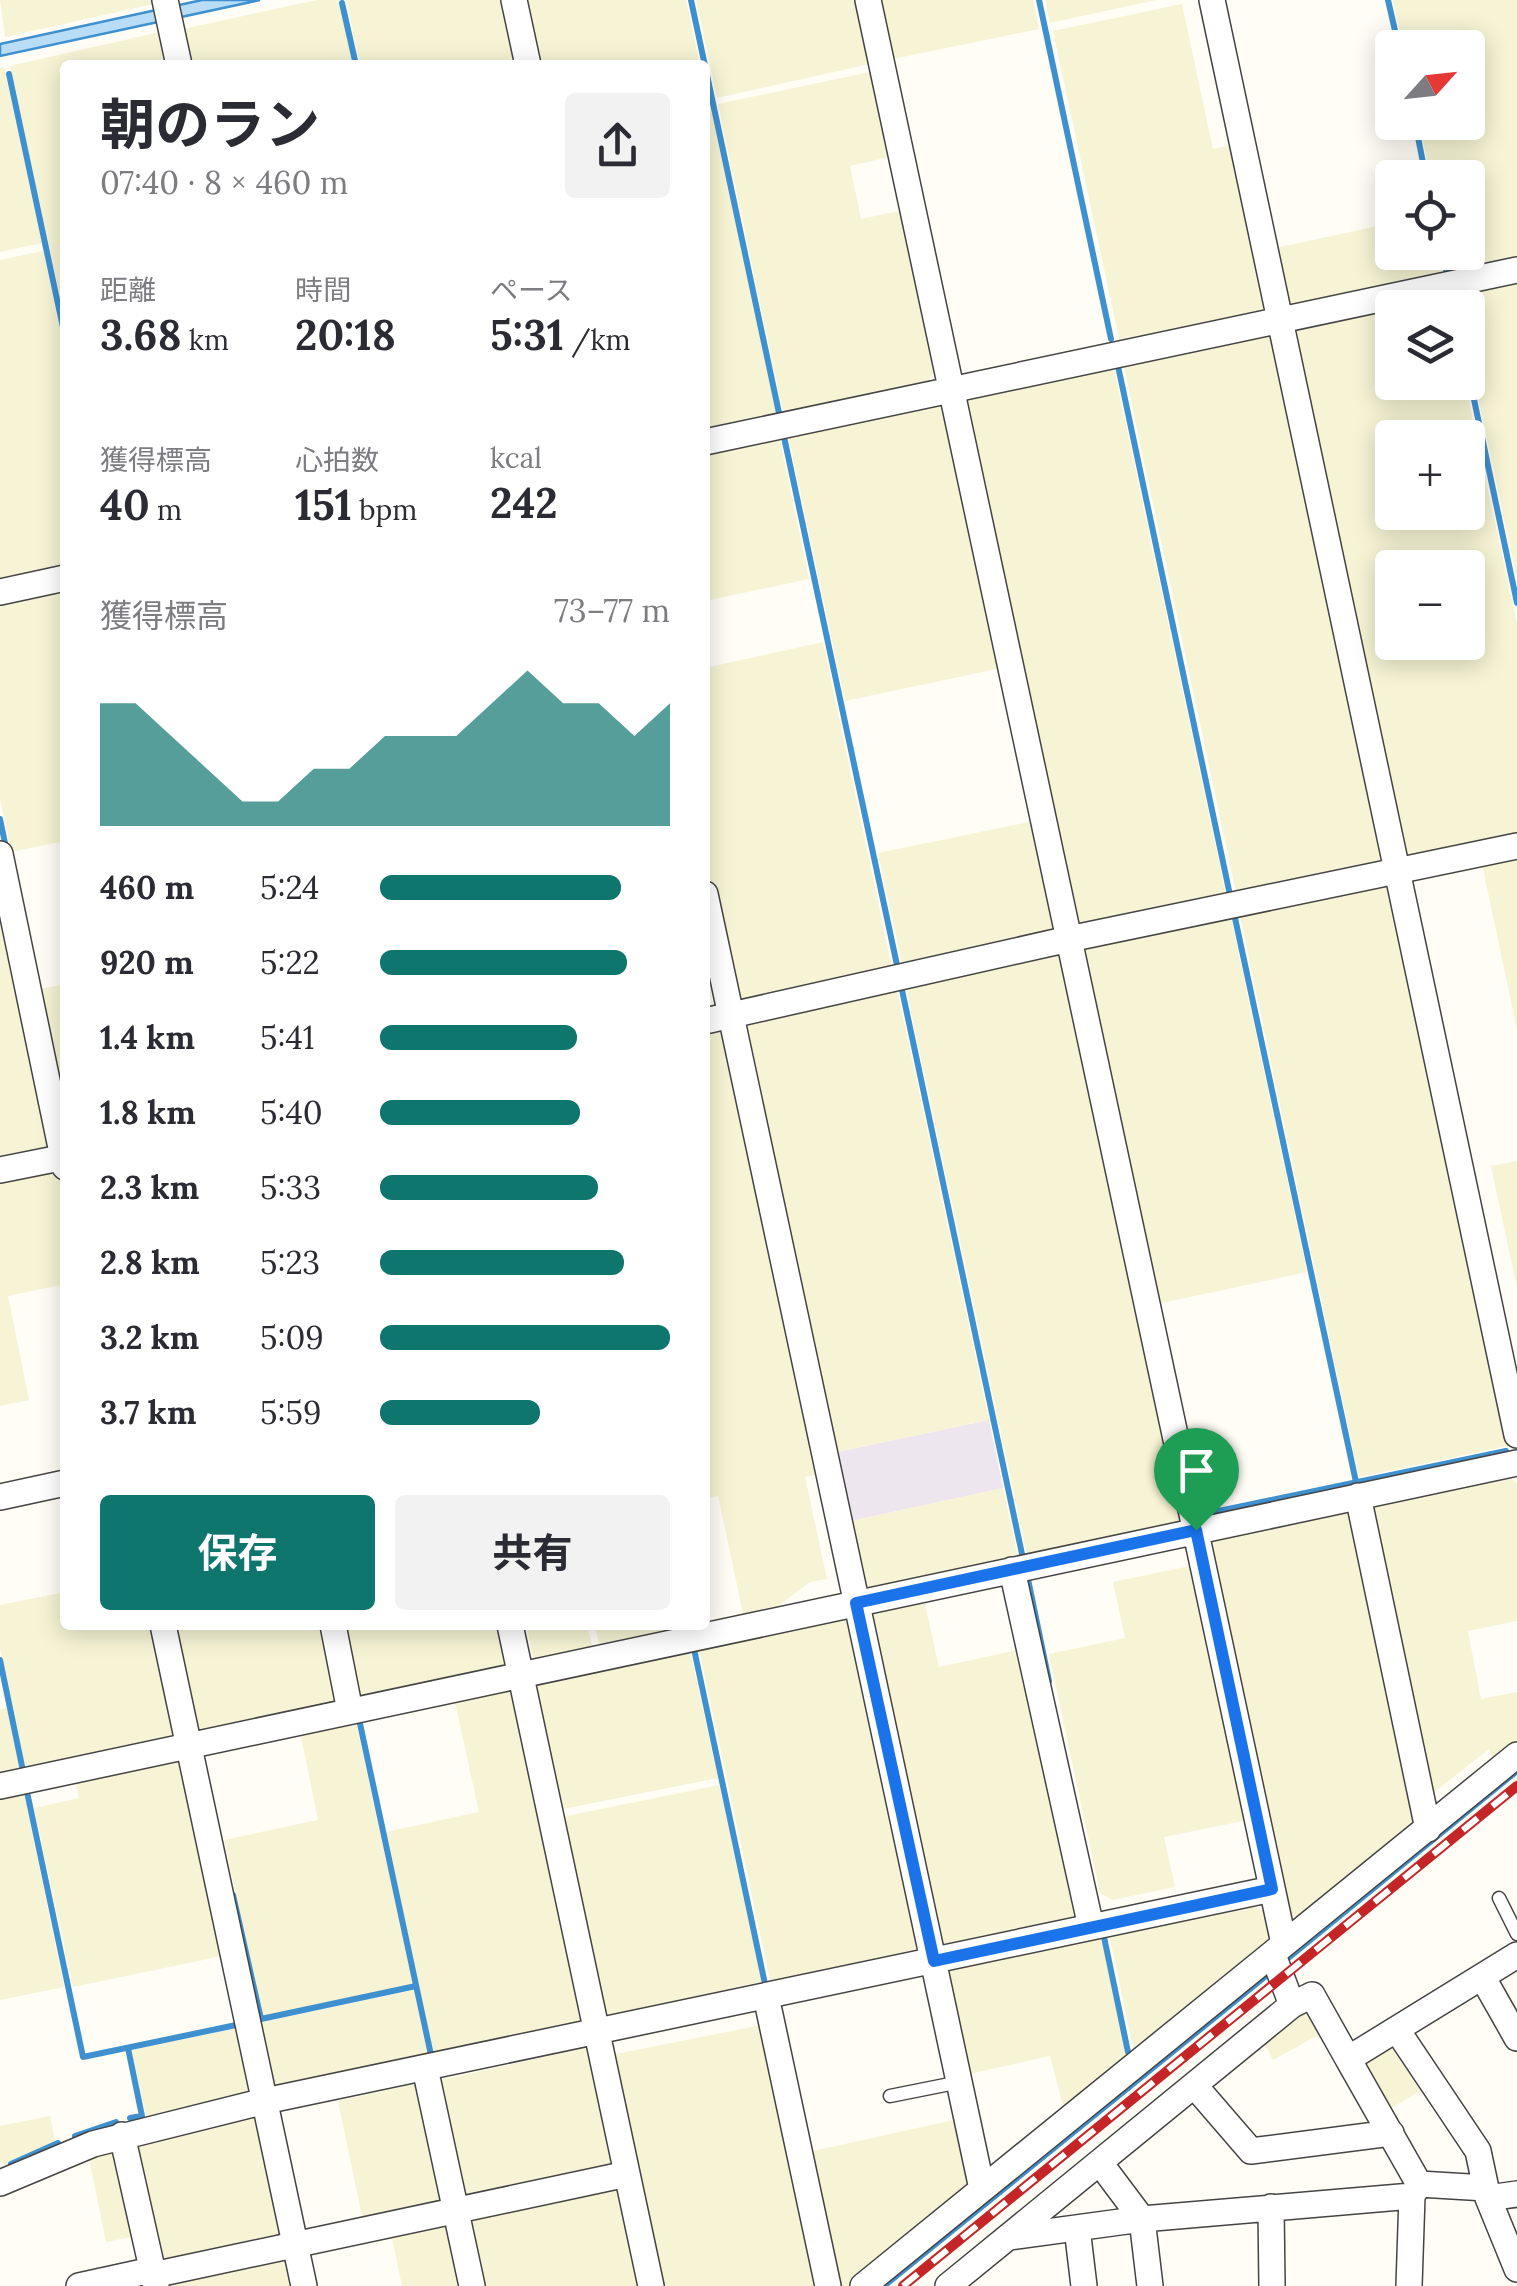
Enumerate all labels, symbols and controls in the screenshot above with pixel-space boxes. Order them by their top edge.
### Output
north arrow [1375,30,1485,140]
map controls [1375,30,1485,660]
text: 朝のラン [100,89,320,159]
button: share [565,93,670,198]
button: locate [1375,160,1485,270]
text: 07:40 · 8 × 460 m [100,162,348,203]
text: 距離 [100,272,156,308]
text: 時間 [295,272,351,308]
text: ペース [490,272,573,308]
button: layers [1375,290,1485,400]
text: 3.68 [100,308,181,362]
text: 20:18 [295,308,396,362]
text: 5:31 [490,308,564,362]
text: km [181,322,229,358]
text: /km [564,322,631,358]
button: + [1375,420,1485,530]
text: kcal [490,440,542,476]
text: 獲得標高 [100,442,212,478]
text: 心拍数 [295,442,379,478]
text: 242 [490,476,558,530]
text: 40 [100,478,150,532]
text: 151 [295,478,352,532]
text: m [150,492,182,528]
text: bpm [352,492,417,528]
button: − [1375,550,1485,660]
text: 73–77 m [554,590,670,631]
text: 獲得標高 [100,595,228,636]
text: 460 m [100,867,194,908]
text: 5:24 [260,867,319,908]
text: 920 m [100,942,194,983]
text: 5:22 [260,942,320,983]
text: 1.4 km [100,1017,195,1058]
text: 5:41 [260,1017,314,1058]
text: 1.8 km [100,1092,196,1133]
text: 5:40 [260,1092,323,1133]
text: 2.3 km [100,1167,199,1208]
text: 5:33 [260,1167,321,1208]
text: 2.8 km [100,1242,200,1283]
text: 5:23 [260,1242,320,1283]
text: 3.2 km [100,1317,199,1358]
text: 5:09 [260,1317,324,1358]
text: 3.7 km [100,1392,196,1433]
text: 5:59 [260,1392,321,1433]
pin [1154,1428,1239,1531]
icon: arrive [1169,1443,1224,1498]
button: 保存 [100,1495,375,1610]
button: 共有 [395,1495,670,1610]

